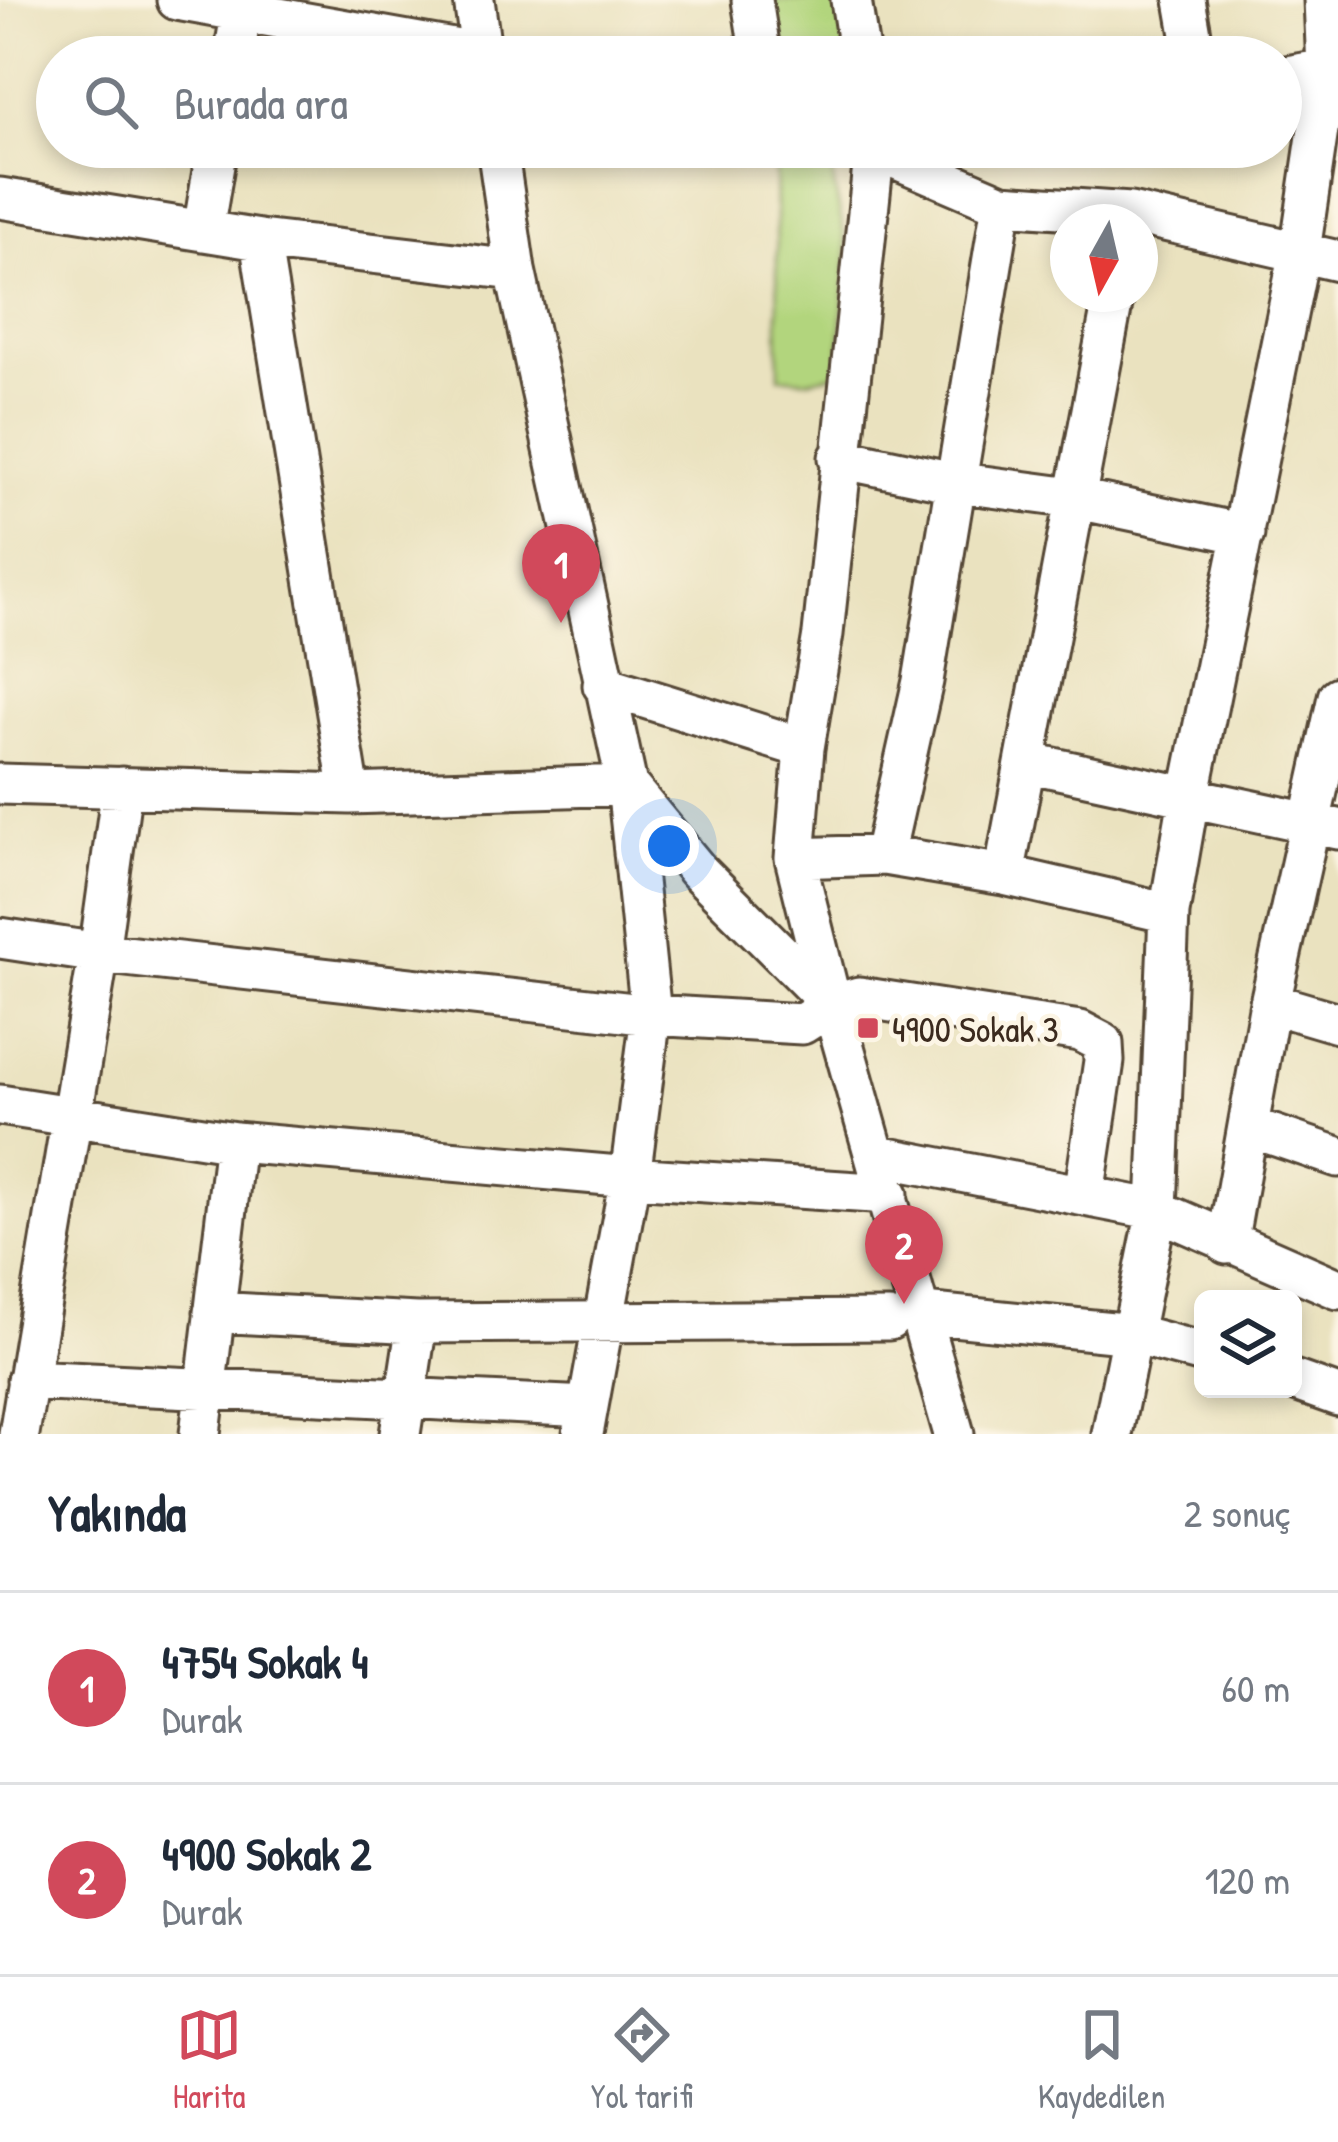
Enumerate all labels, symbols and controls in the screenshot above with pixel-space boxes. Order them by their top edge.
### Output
search box [36,36,1302,168]
icon: search [78,69,144,135]
text: Burada ara [174,72,348,133]
north arrow [1050,204,1158,312]
pin: 1 [522,524,600,623]
your location [639,816,699,876]
place label: 4900 Sokak 3 [892,1004,1059,1053]
marker: 4900 Sokak 3 [855,1015,881,1041]
pin: 2 [865,1205,943,1304]
map controls [1194,1290,1302,1398]
button: layers [1194,1290,1302,1398]
text: Yakında [48,1478,186,1547]
text: 2 sonuç [1184,1486,1290,1539]
text: 4754 Sokak 4 [162,1631,368,1692]
text: 1 [80,1661,94,1714]
text: 60 m [1221,1661,1290,1714]
text: Durak [162,1692,243,1745]
text: 4900 Sokak 2 [162,1823,371,1884]
text: 2 [78,1853,96,1906]
text: 120 m [1205,1853,1290,1906]
text: Durak [162,1884,243,1937]
tab: Harita [173,2002,245,2118]
tab: Yol tarifi [591,2002,693,2118]
tab: Kaydedilen [1038,2002,1165,2118]

